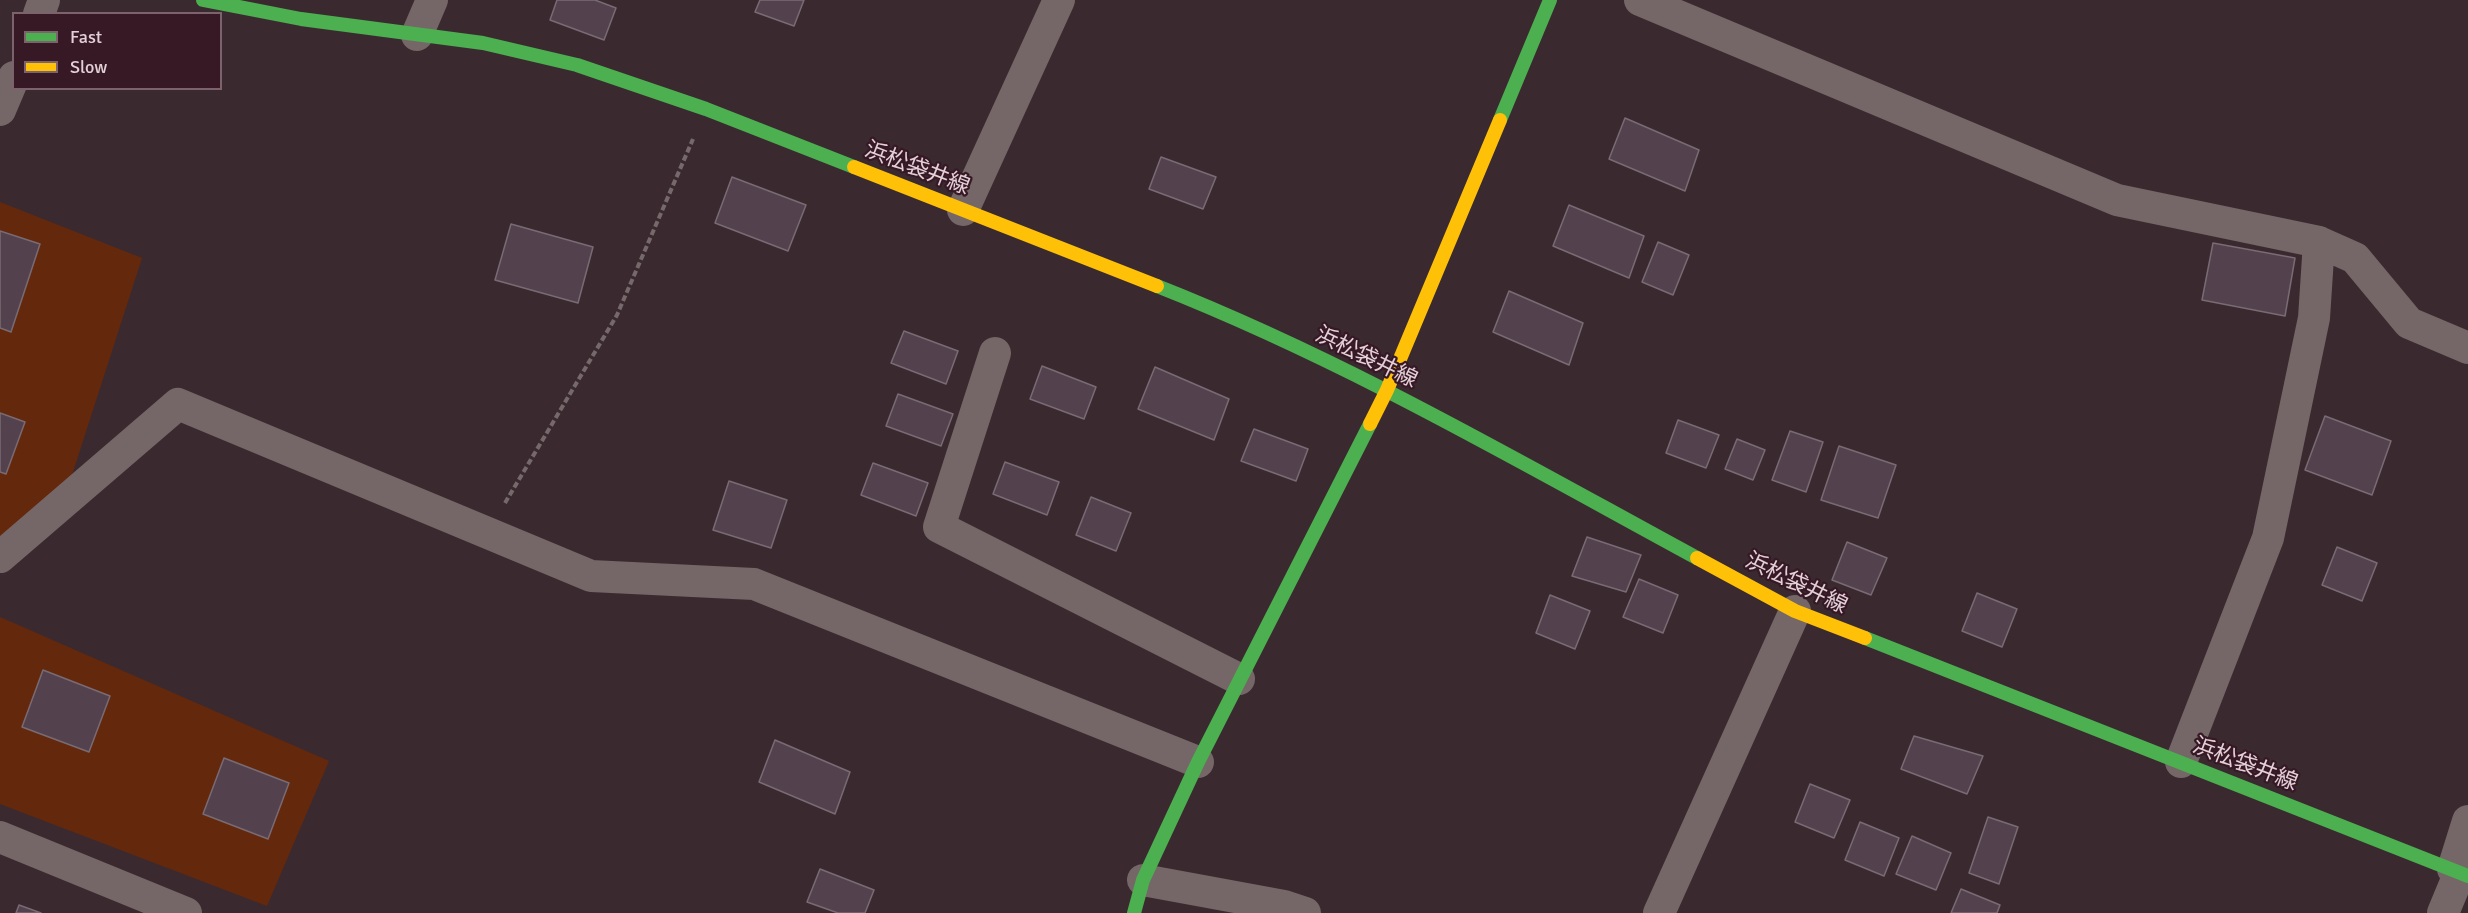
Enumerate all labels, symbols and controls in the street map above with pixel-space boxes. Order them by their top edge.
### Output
legend [12,12,222,90]
text: Fast [70,26,102,48]
text: Slow [70,56,107,78]
street label: 浜松袋井線 [861,137,973,201]
street label: 浜松袋井線 [1311,322,1421,394]
street label: 浜松袋井線 [1741,548,1851,620]
street label: 浜松袋井線 [2189,733,2301,797]

